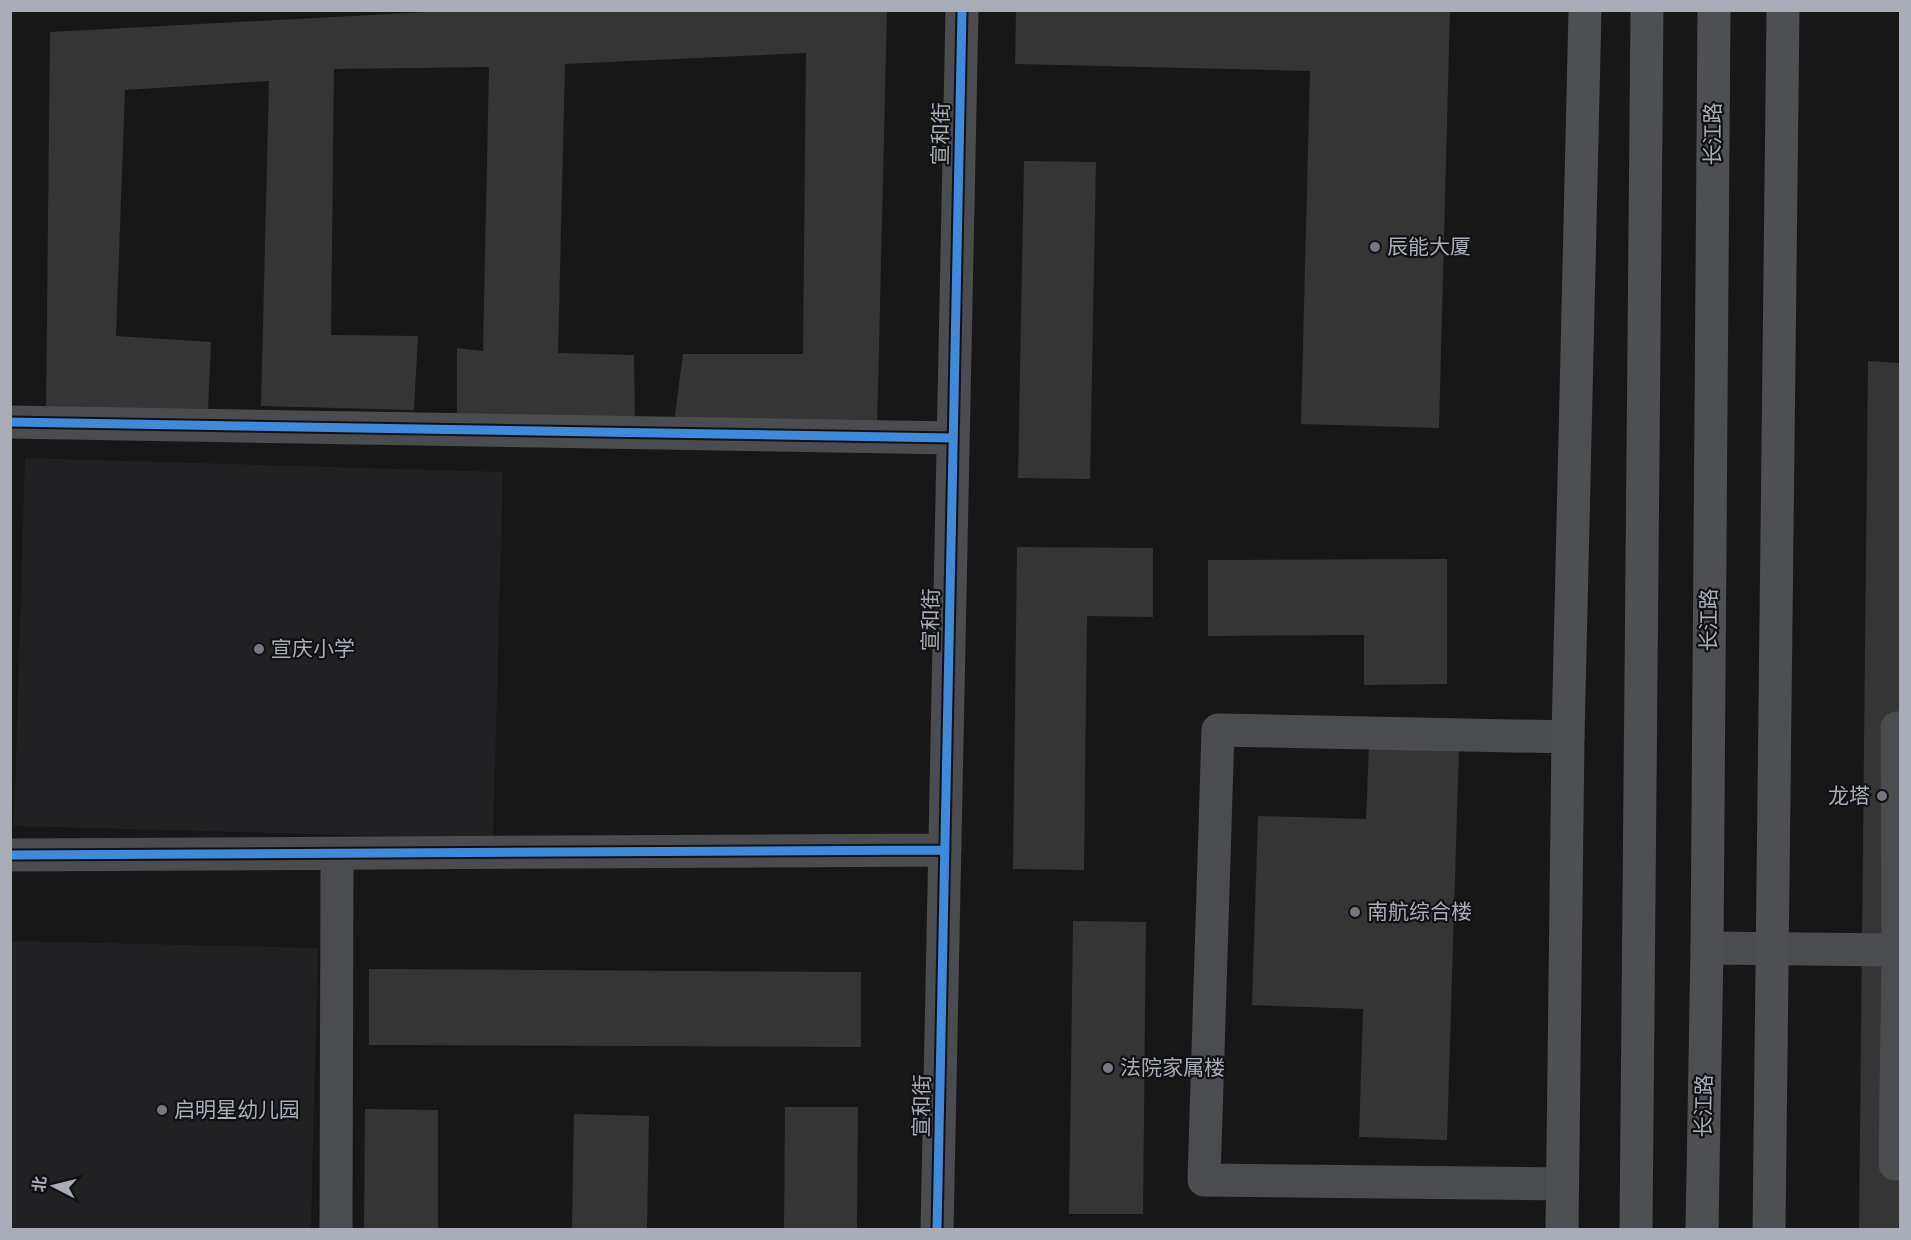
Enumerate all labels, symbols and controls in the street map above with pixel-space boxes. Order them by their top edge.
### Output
street label: 宣和街 [925,102,956,166]
street label: 长江路 [1698,103,1727,166]
place label: 辰能大厦 [1387,232,1471,261]
marker: 辰能大厦 [1368,240,1382,254]
street label: 宣和街 [915,588,946,652]
street label: 长江路 [1694,589,1723,652]
place label: 宣庆小学 [271,634,355,663]
marker: 宣庆小学 [252,642,266,656]
place label: 龙塔 [1828,781,1870,810]
marker: 龙塔 [1875,789,1889,803]
place label: 南航综合楼 [1367,897,1472,926]
marker: 南航综合楼 [1348,905,1362,919]
place label: 法院家属楼 [1120,1053,1225,1082]
marker: 法院家属楼 [1101,1061,1115,1075]
street label: 宣和街 [906,1074,937,1138]
street label: 长江路 [1688,1074,1719,1138]
place label: 启明星幼儿园 [174,1095,300,1124]
marker: 启明星幼儿园 [155,1103,169,1117]
north arrow [24,1156,84,1216]
text: 北 [27,1175,51,1193]

